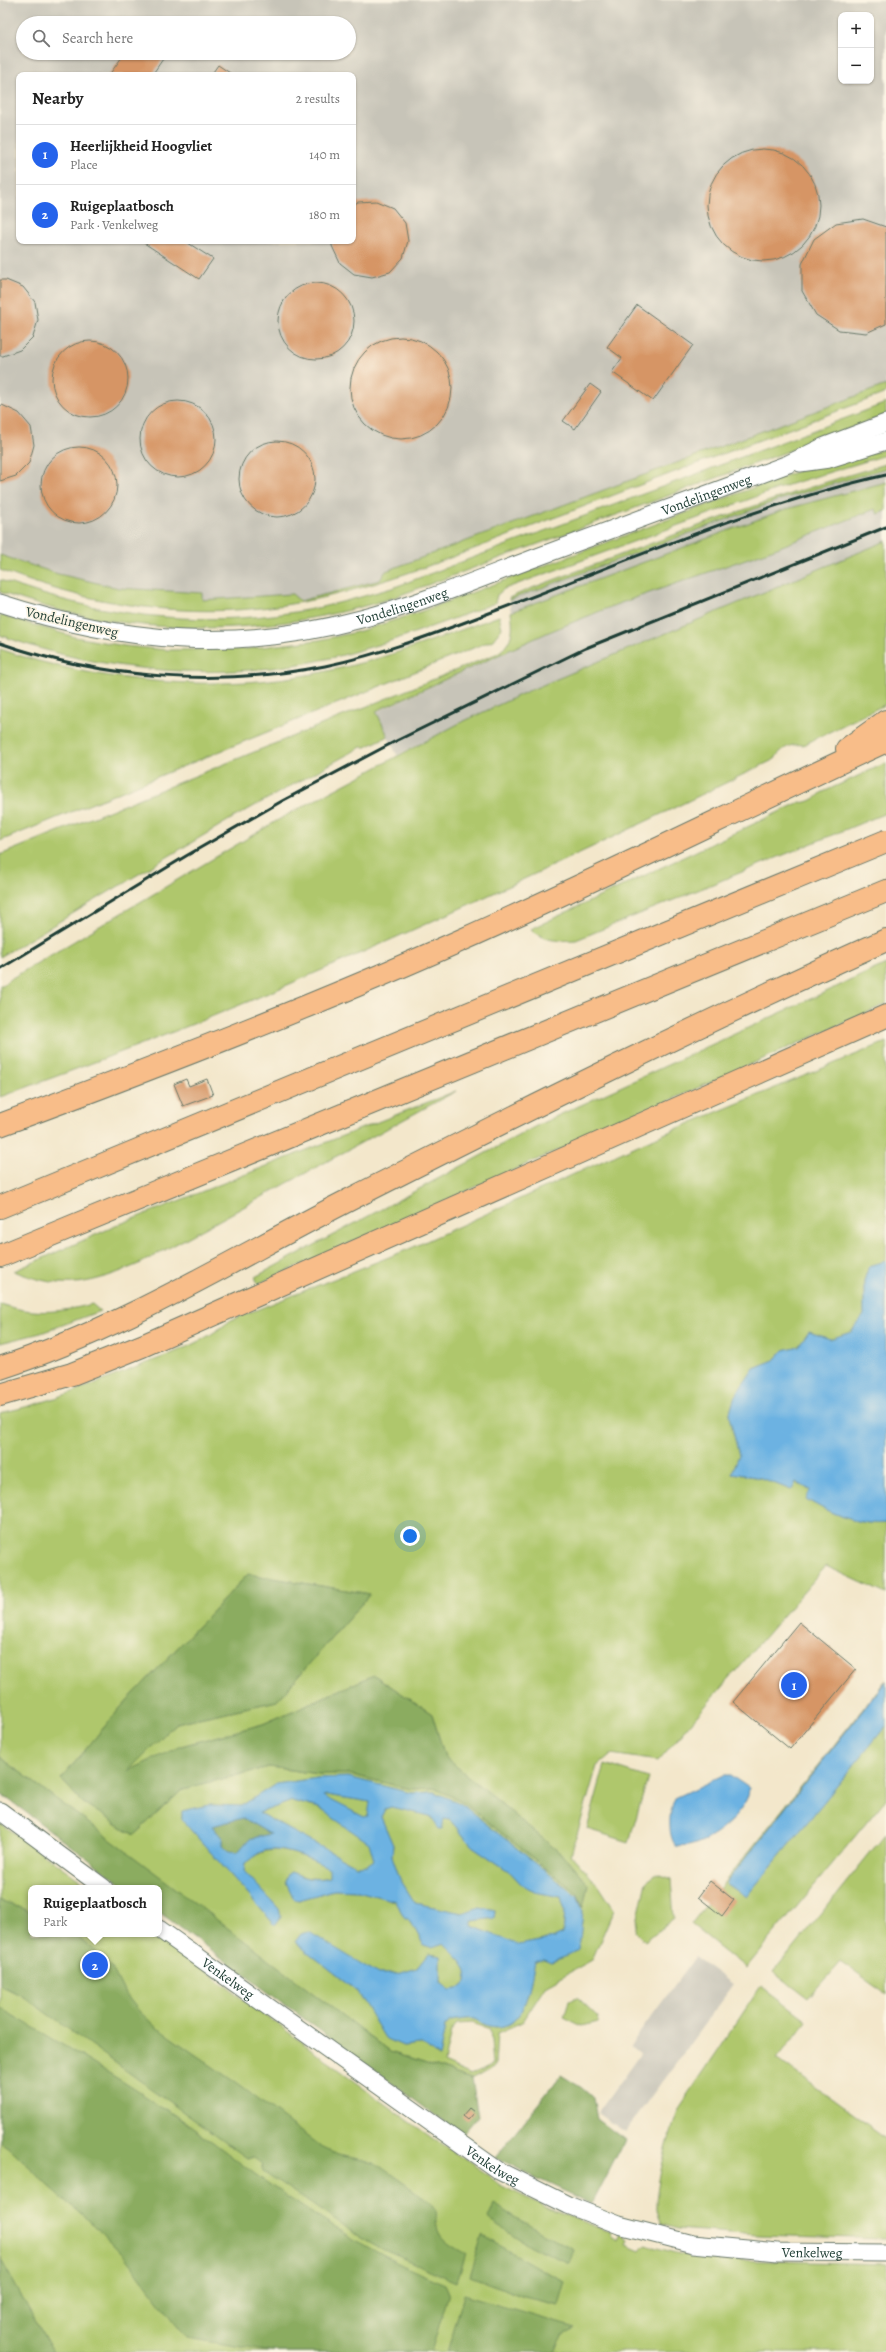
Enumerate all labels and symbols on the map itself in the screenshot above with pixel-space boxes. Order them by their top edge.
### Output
street label: Vondelingenweg [658,469,754,520]
street label: Vondelingenweg [354,582,450,630]
street label: Vondelingenweg [23,602,120,642]
your location [400,1526,420,1546]
pin: 1 [781,1670,807,1700]
pin: 2 [82,1950,108,1980]
street label: Venkelweg [197,1952,258,2004]
street label: Venkelweg [461,2140,523,2189]
street label: Venkelweg [781,2243,843,2262]

